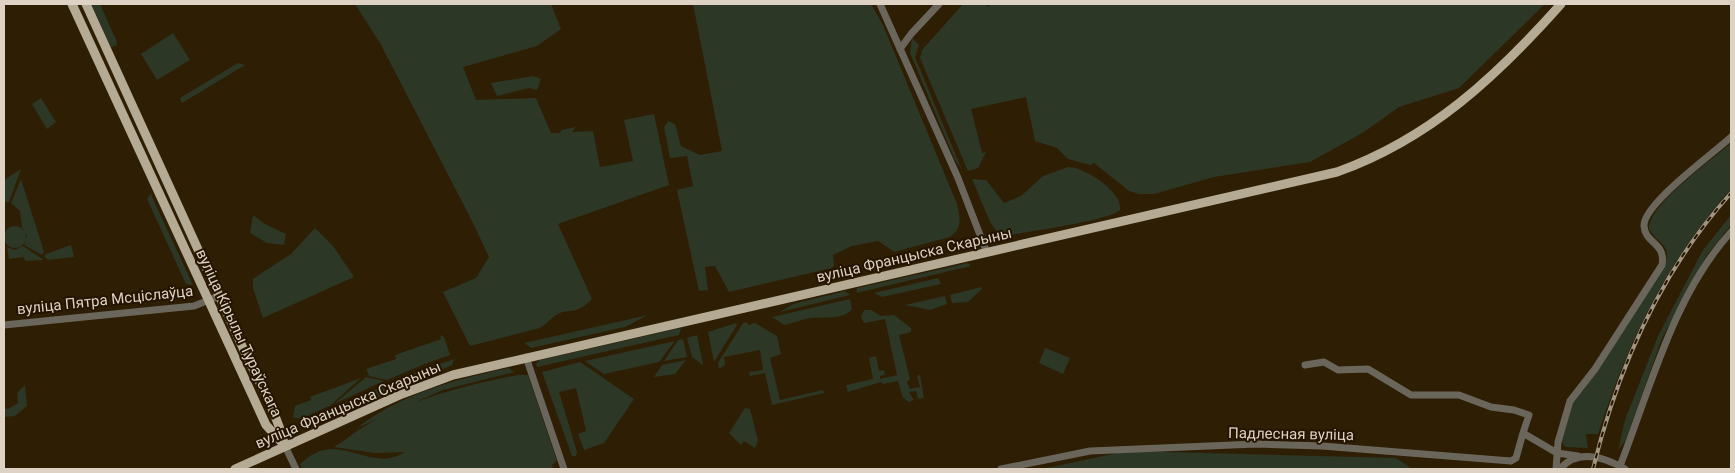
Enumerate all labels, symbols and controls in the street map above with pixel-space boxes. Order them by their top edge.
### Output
street label: вуліца Францыска Скарыны [815,224,1013,286]
street label: вуліца Кірылы Тураўскага [192,246,286,420]
street label: вуліца Пятра Мсціслаўца [16,282,194,318]
street label: вуліца Францыска Скарыны [252,358,444,452]
street label: Падлесная вуліца [1228,424,1354,444]

